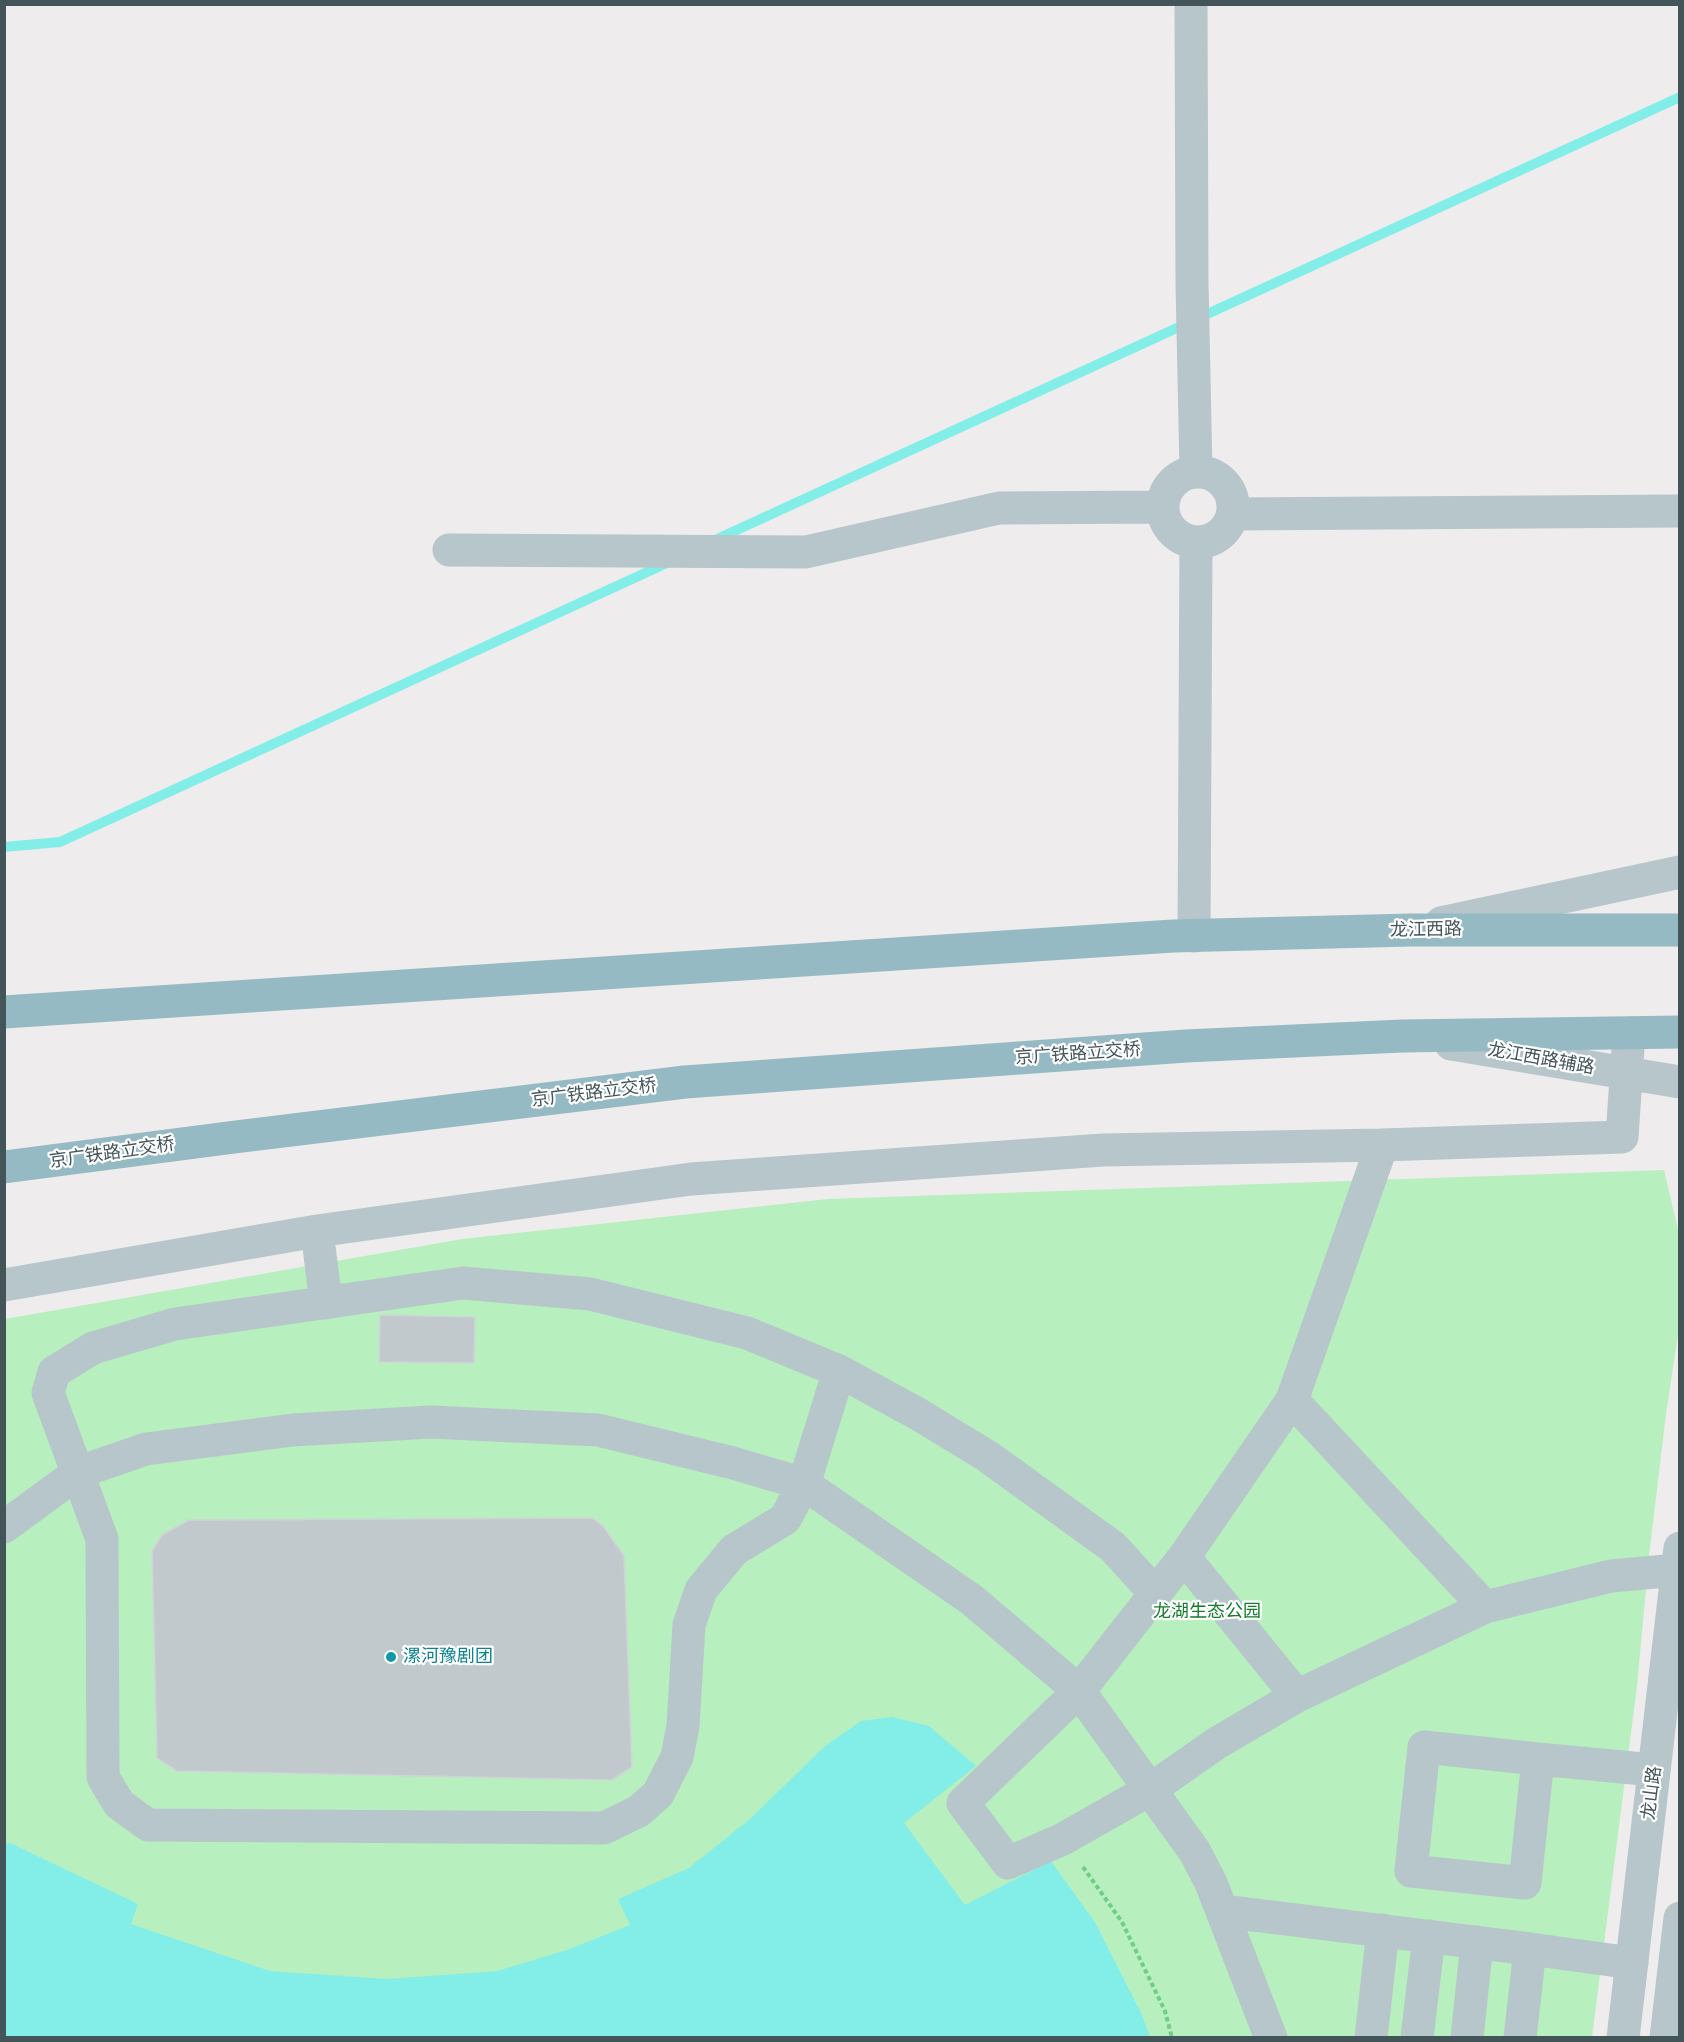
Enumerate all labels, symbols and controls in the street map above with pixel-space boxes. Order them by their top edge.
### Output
street label: 龙江西路 [1390,919,1462,941]
street label: 京广铁路立交桥 [1014,1039,1142,1069]
street label: 龙江西路辅路 [1486,1039,1596,1079]
street label: 京广铁路立交桥 [530,1075,658,1111]
street label: 京广铁路立交桥 [48,1134,176,1172]
park label: 龙湖生态公园 [1153,1601,1261,1623]
place label: 漯河豫剧团 [403,1646,493,1668]
marker: 漯河豫剧团 [384,1650,398,1664]
street label: 龙山路 [1638,1765,1666,1821]

